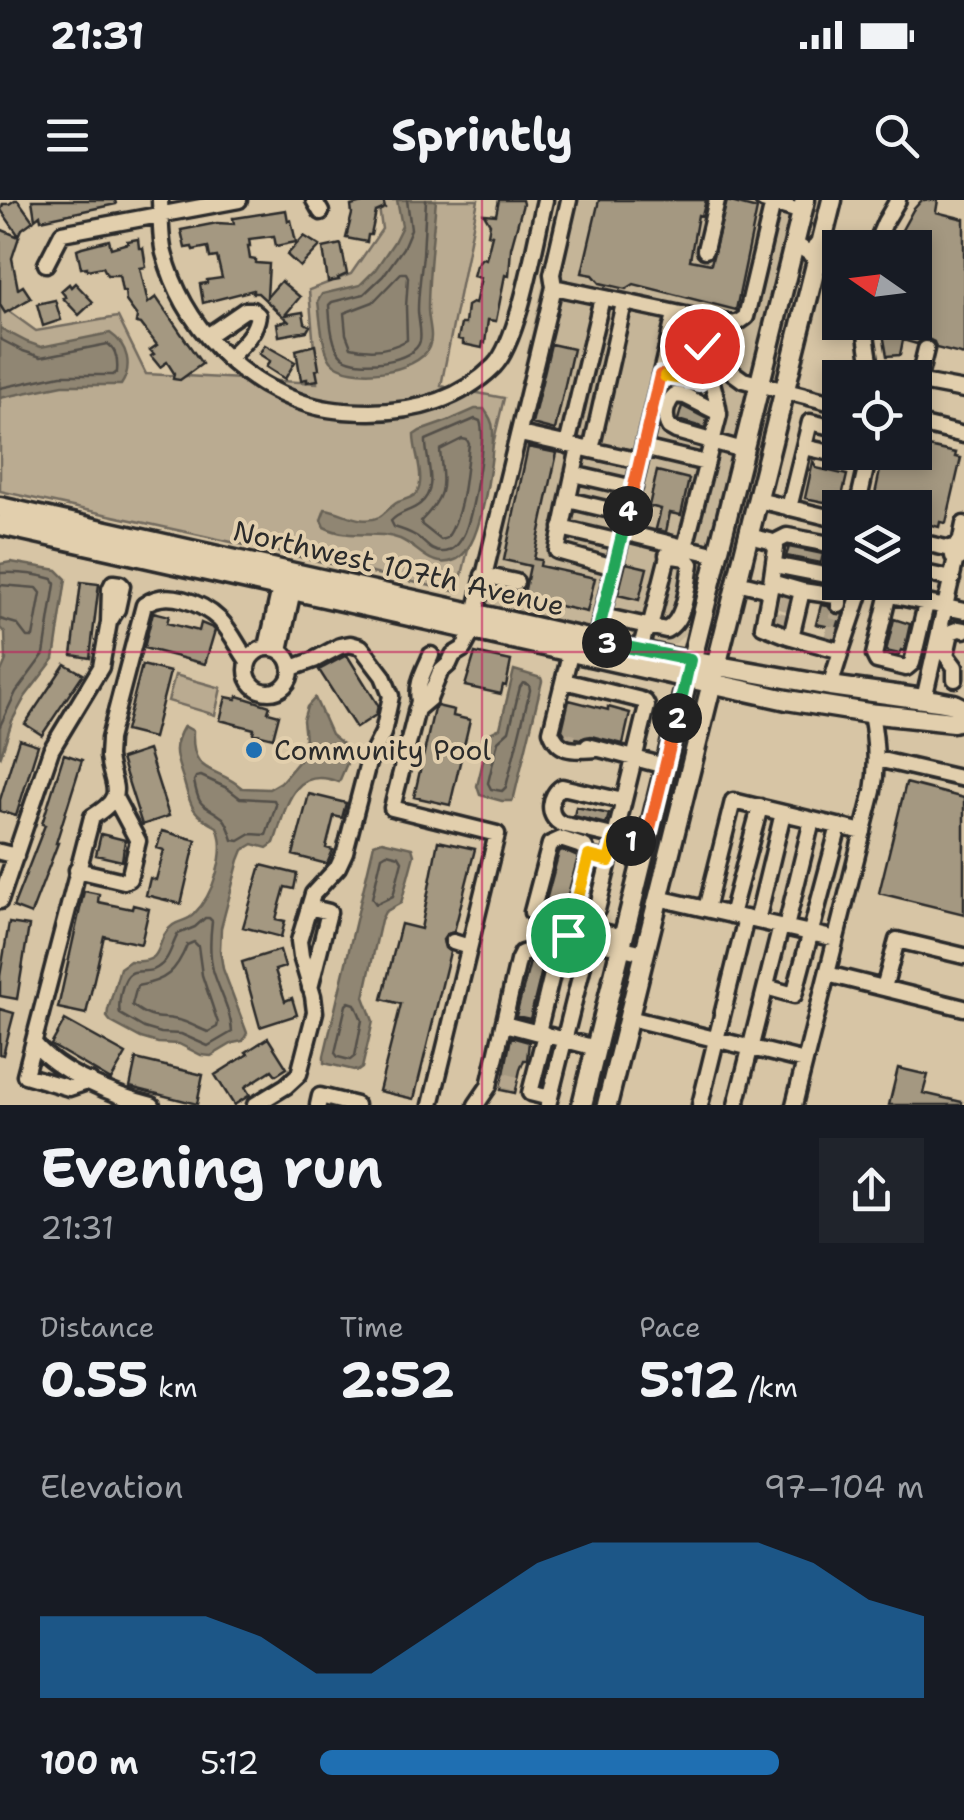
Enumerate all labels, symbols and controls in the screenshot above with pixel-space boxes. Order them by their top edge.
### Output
text: 21:31 [50,10,144,61]
text: Sprintly [391,105,573,165]
icon: menu [40,108,95,163]
icon: search [869,108,924,163]
north arrow [822,230,932,340]
map controls [822,230,932,600]
pin [660,304,745,389]
icon: check [675,319,730,374]
button: locate [822,360,932,470]
pin: 4 [603,486,653,536]
button: layers [822,490,932,600]
text: 4 [618,492,638,530]
street label: Northwest 107th Avenue [230,511,568,625]
pin: 3 [582,618,632,668]
text: 3 [597,624,617,662]
pin: 2 [652,693,702,743]
text: 2 [667,699,687,737]
place label: Community Pool [274,731,492,769]
marker: Community Pool [243,739,265,761]
pin: 1 [606,816,656,866]
text: 1 [625,822,637,860]
pin [526,893,611,978]
icon: arrive [541,908,596,963]
text: Evening run [40,1131,383,1205]
button: share [819,1138,924,1243]
text: 21:31 [40,1206,114,1249]
text: Distance [40,1308,155,1346]
text: Time [340,1308,404,1346]
text: Pace [639,1308,701,1346]
text: 0.55 [40,1346,148,1413]
text: 2:52 [340,1346,455,1413]
text: 5:12 [639,1346,738,1413]
text: km [148,1368,198,1406]
text: /km [738,1368,798,1406]
text: Elevation [40,1465,183,1508]
text: 97–104 m [764,1465,924,1508]
text: 100 m [40,1741,139,1784]
text: 5:12 [200,1741,259,1784]

